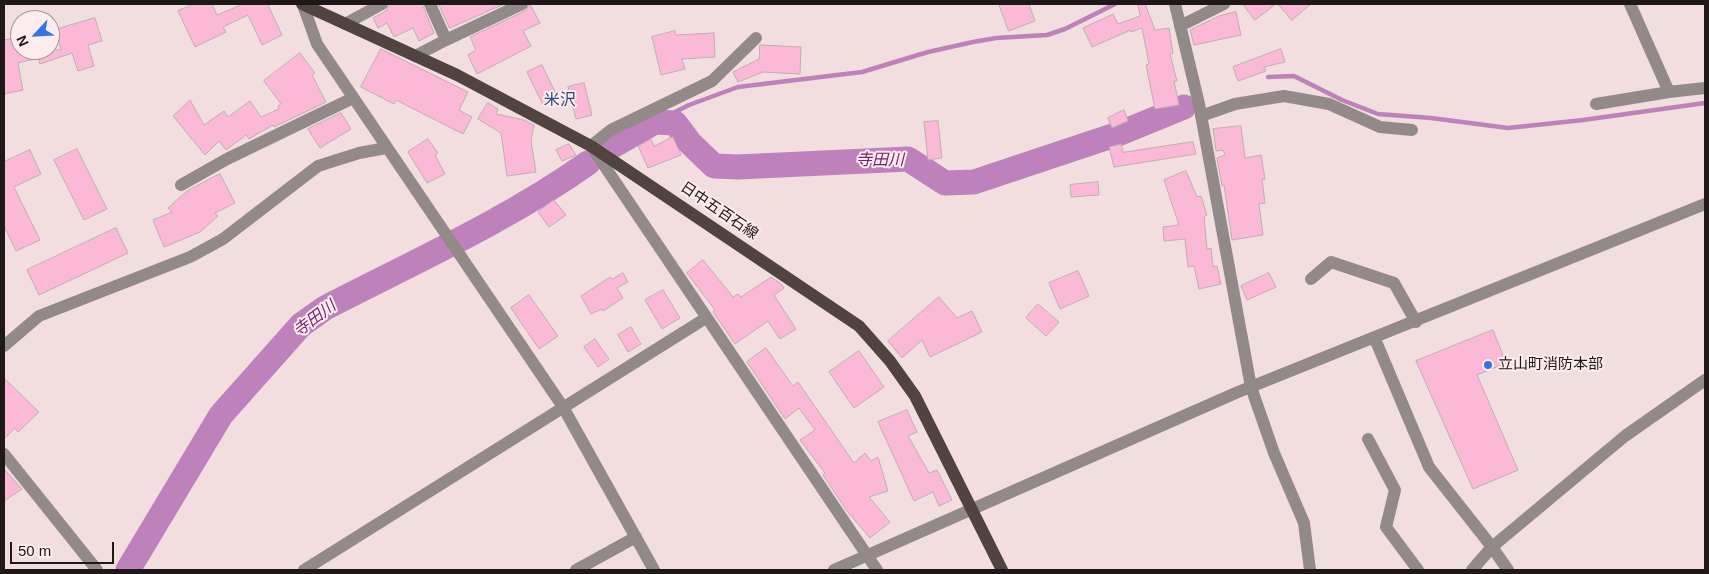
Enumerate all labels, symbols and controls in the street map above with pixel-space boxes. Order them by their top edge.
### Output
north arrow [10,10,60,60]
text: N [13,33,32,49]
district label: 米沢 [544,91,576,111]
water label: 寺田川 [856,151,904,171]
street label: 日中五百石線 [677,178,761,244]
water label: 寺田川 [290,297,340,341]
place label: 立山町消防本部 [1498,356,1603,374]
marker: 立山町消防本部 [1482,359,1494,371]
scale bar [12,532,116,564]
text: 50 m [18,542,51,559]

